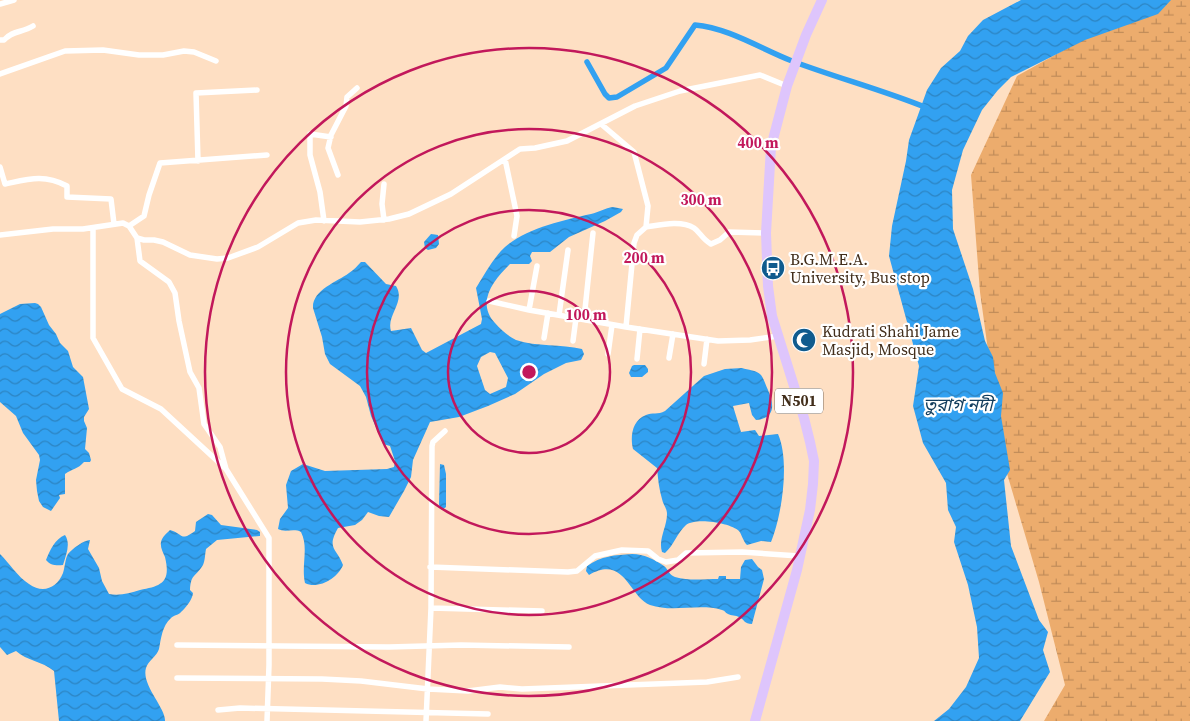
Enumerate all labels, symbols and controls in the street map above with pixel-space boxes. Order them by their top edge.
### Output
text: 400 m [737,132,779,153]
text: 300 m [680,189,722,210]
text: 200 m [623,247,665,268]
place label: B.G.M.E.A. University, Bus stop [790,248,930,288]
bus stop icon: B.G.M.E.A. University, Bus stop [760,255,786,281]
text: 100 m [565,304,607,325]
place label: Kudrati Shahi Jame Masjid, Mosque [822,320,959,360]
mosque icon: Kudrati Shahi Jame Masjid, Mosque [791,327,817,353]
centre of rings [520,363,538,381]
road number: N501 [775,388,823,414]
water label: তুরাগ নদী [923,392,996,417]

